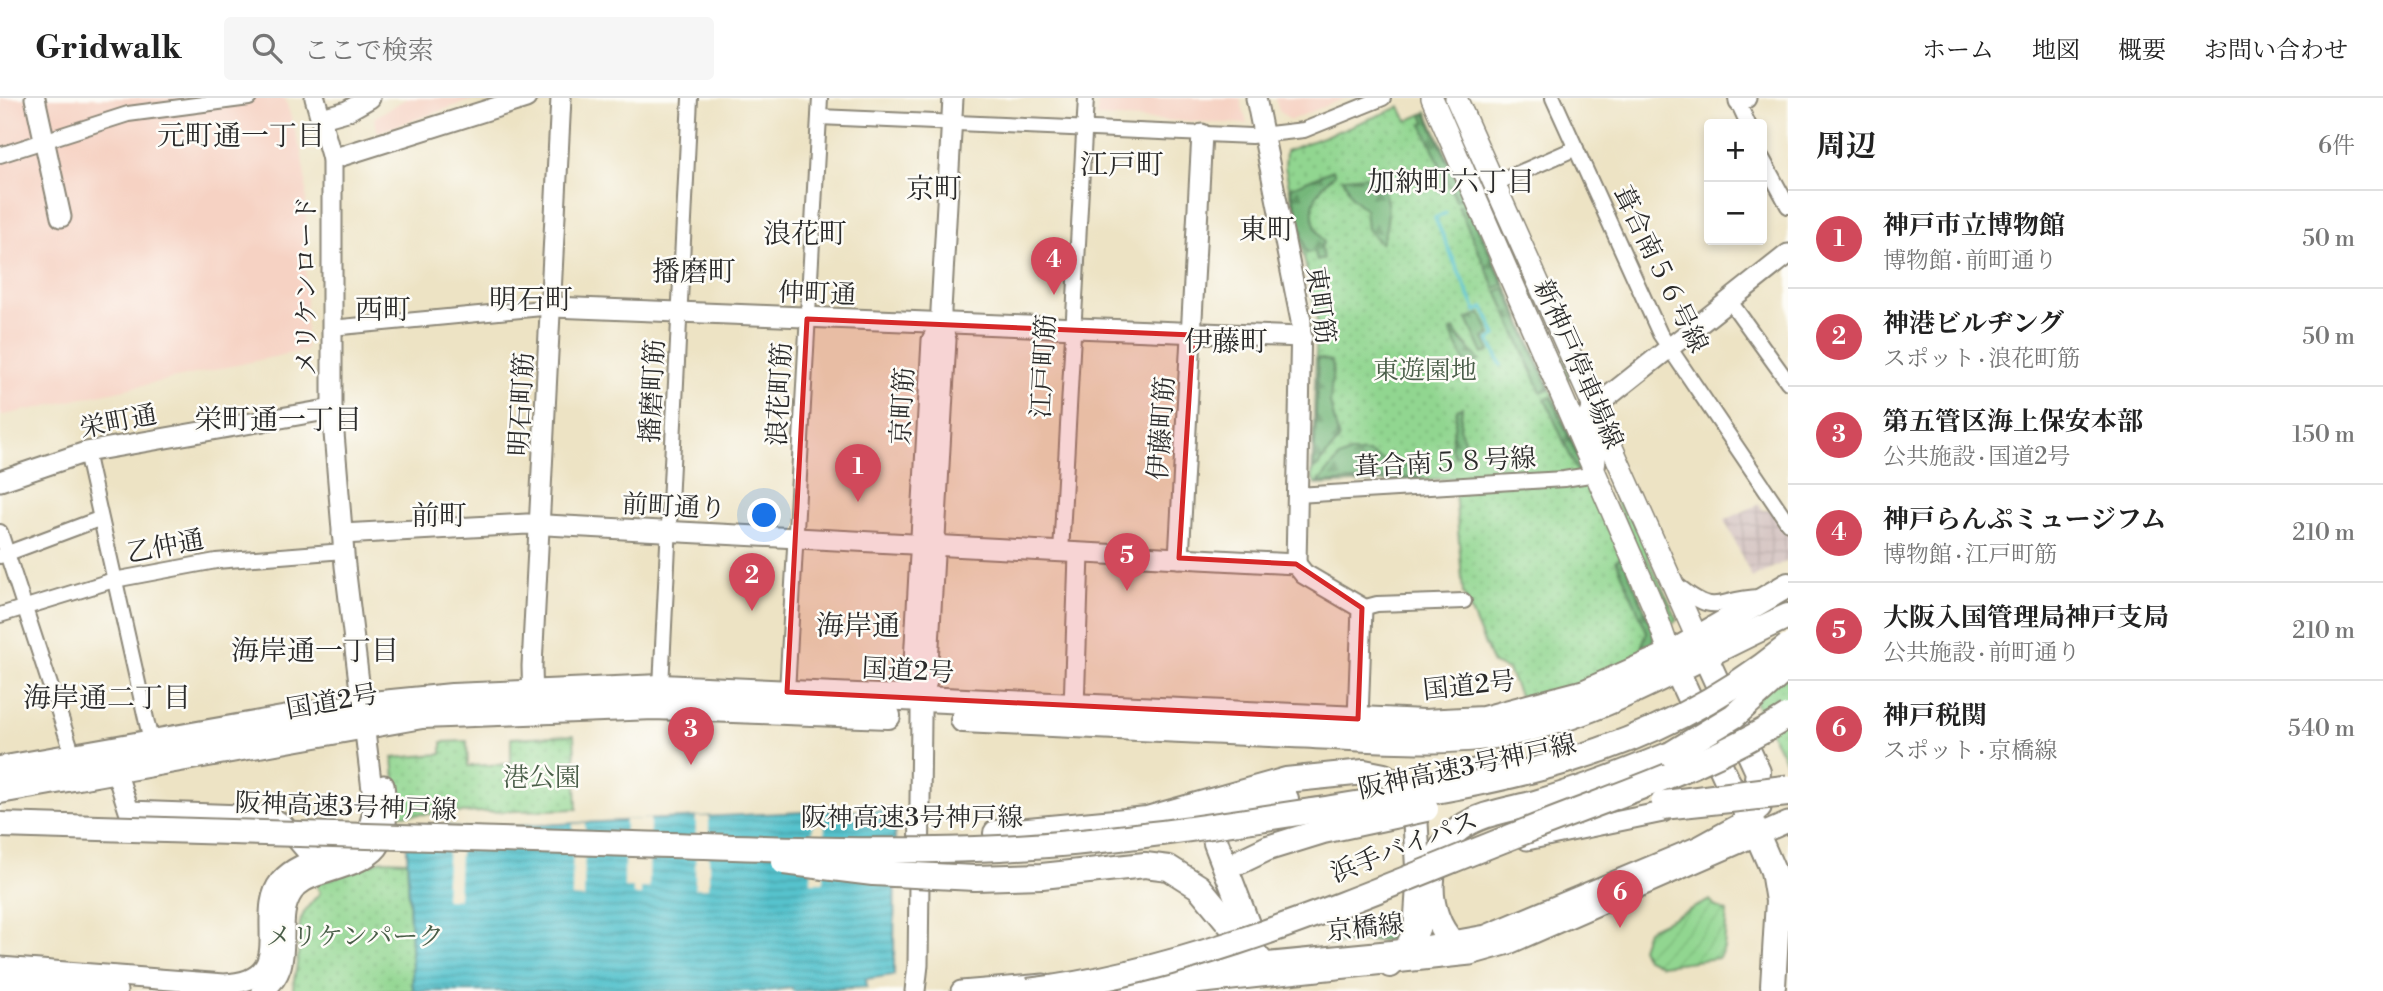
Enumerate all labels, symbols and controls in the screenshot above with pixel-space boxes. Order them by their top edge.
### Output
search box [224,17,714,80]
text: Gridwalk [35,28,182,69]
icon: search [248,29,286,67]
text: ここで検索 [304,35,434,67]
text: ホーム [1922,36,1994,66]
text: 地図 [2032,36,2080,66]
text: 概要 [2118,36,2166,66]
text: お問い合わせ [2204,36,2348,66]
district label: 元町通一丁目 [157,119,325,154]
map controls [1704,119,1767,245]
button: + [1704,119,1767,182]
text: 周辺 [1816,128,1876,166]
text: 6件 [2318,132,2355,160]
district label: 江戸町 [1080,148,1164,183]
district label: 加納町六丁目 [1367,165,1535,200]
district label: 京町 [906,172,962,207]
street label: 葺合南５６号線 [1606,181,1714,358]
button: − [1704,182,1767,245]
street label: メリケンロード [291,196,323,376]
text: 神戸市立博物館 [1883,210,2065,242]
district label: 東町 [1239,213,1295,248]
district label: 浪花町 [763,217,847,252]
text: 1 [1833,225,1845,253]
text: 50 m [2302,225,2355,253]
pin: 4 [1031,237,1077,295]
text: 博物館 · 前町通り [1883,247,2057,275]
district label: 播磨町 [652,255,736,290]
street label: 東町筋 [1299,264,1341,346]
street label: 新神戸停車場線 [1526,275,1630,454]
street label: 仲町通 [777,277,857,311]
district label: 明石町 [489,283,573,318]
district label: 西町 [355,293,411,328]
text: 神港ビルヂング [1883,308,2064,340]
street label: 江戸町筋 [1025,313,1063,419]
text: 2 [1832,323,1846,351]
text: 50 m [2302,323,2355,351]
district label: 伊藤町 [1184,325,1268,360]
street label: 播磨町筋 [634,338,672,444]
street label: 浪花町筋 [761,341,799,447]
text: スポット · 浪花町筋 [1883,345,2080,373]
street label: 明石町筋 [503,351,541,457]
park label: 東遊園地 [1373,355,1477,387]
street label: 京町筋 [885,366,921,446]
street label: 伊藤町筋 [1142,375,1182,481]
street label: 栄町通 [77,399,160,445]
district label: 栄町通一丁目 [194,403,362,438]
text: 第五管区海上保安本部 [1883,406,2143,438]
text: 3 [1832,421,1846,449]
text: 150 m [2292,421,2355,449]
street label: 葺合南５８号線 [1353,442,1537,484]
text: 公共施設 · 国道2号 [1883,443,2070,471]
pin: 1 [835,444,881,502]
street label: 前町通り [621,488,727,526]
your location [747,498,781,532]
district label: 前町 [411,499,467,534]
text: 神戸らんぷミュージフム [1883,504,2166,536]
text: 4 [1831,519,1847,547]
text: 210 m [2292,519,2355,547]
street label: 乙仲通 [124,524,207,570]
pin: 5 [1104,533,1150,591]
text: 博物館 · 江戸町筋 [1883,541,2057,569]
pin: 2 [729,553,775,611]
text: 大阪入国管理局神戸支局 [1883,602,2169,634]
district label: 海岸通 [816,609,900,644]
text: 5 [1832,617,1846,645]
text: 210 m [2292,617,2355,645]
district label: 海岸通一丁目 [231,634,399,669]
text: 公共施設 · 前町通り [1883,639,2080,667]
street label: 国道2号 [861,653,955,689]
street label: 国道2号 [1421,665,1517,707]
street label: 国道2号 [284,678,381,726]
district label: 海岸通二丁目 [23,681,191,716]
text: 神戸税関 [1883,700,1987,732]
pin: 3 [668,707,714,765]
text: 6 [1832,715,1846,743]
text: 540 m [2288,715,2355,743]
street label: 阪神高速3号神戸線 [1355,728,1579,806]
text: スポット · 京橋線 [1883,737,2057,765]
park label: 港公園 [503,762,581,794]
street label: 阪神高速3号神戸線 [234,787,458,827]
street label: 阪神高速3号神戸線 [801,802,1023,834]
street label: 浜手バイパス [1326,804,1483,890]
pin: 6 [1597,870,1643,928]
street label: 京橋線 [1325,908,1406,948]
park label: メリケンパーク [266,921,444,953]

